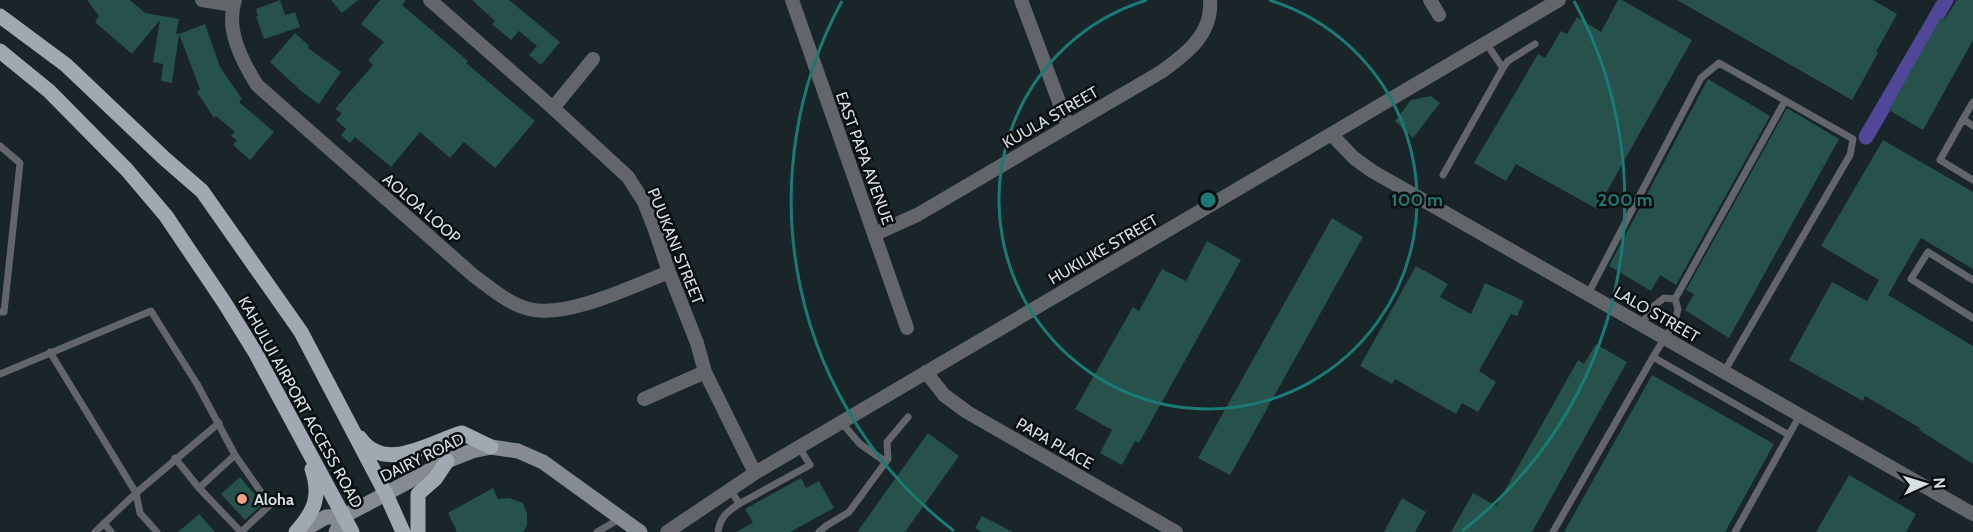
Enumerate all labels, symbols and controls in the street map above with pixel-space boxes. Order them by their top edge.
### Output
street label: KUULA STREET [999,82,1102,153]
street label: EAST PAPA AVENUE [832,89,897,227]
street label: AOLOA LOOP [379,170,464,247]
street label: PUUKANI STREET [644,185,708,308]
text: 100 m [1391,189,1443,211]
text: 200 m [1598,189,1652,211]
centre of rings [1198,190,1218,210]
street label: HUKILIKE STREET [1045,210,1162,289]
street label: LALO STREET [1611,282,1703,347]
street label: KAHULUI AIRPORT ACCESS ROAD [234,293,367,511]
street label: PAPA PLACE [1013,414,1097,473]
street label: DAIRY ROAD [377,429,467,486]
north arrow [1895,454,1955,514]
text: N [1930,477,1949,489]
place label: Aloha [254,490,294,509]
marker: Aloha [235,492,249,506]

